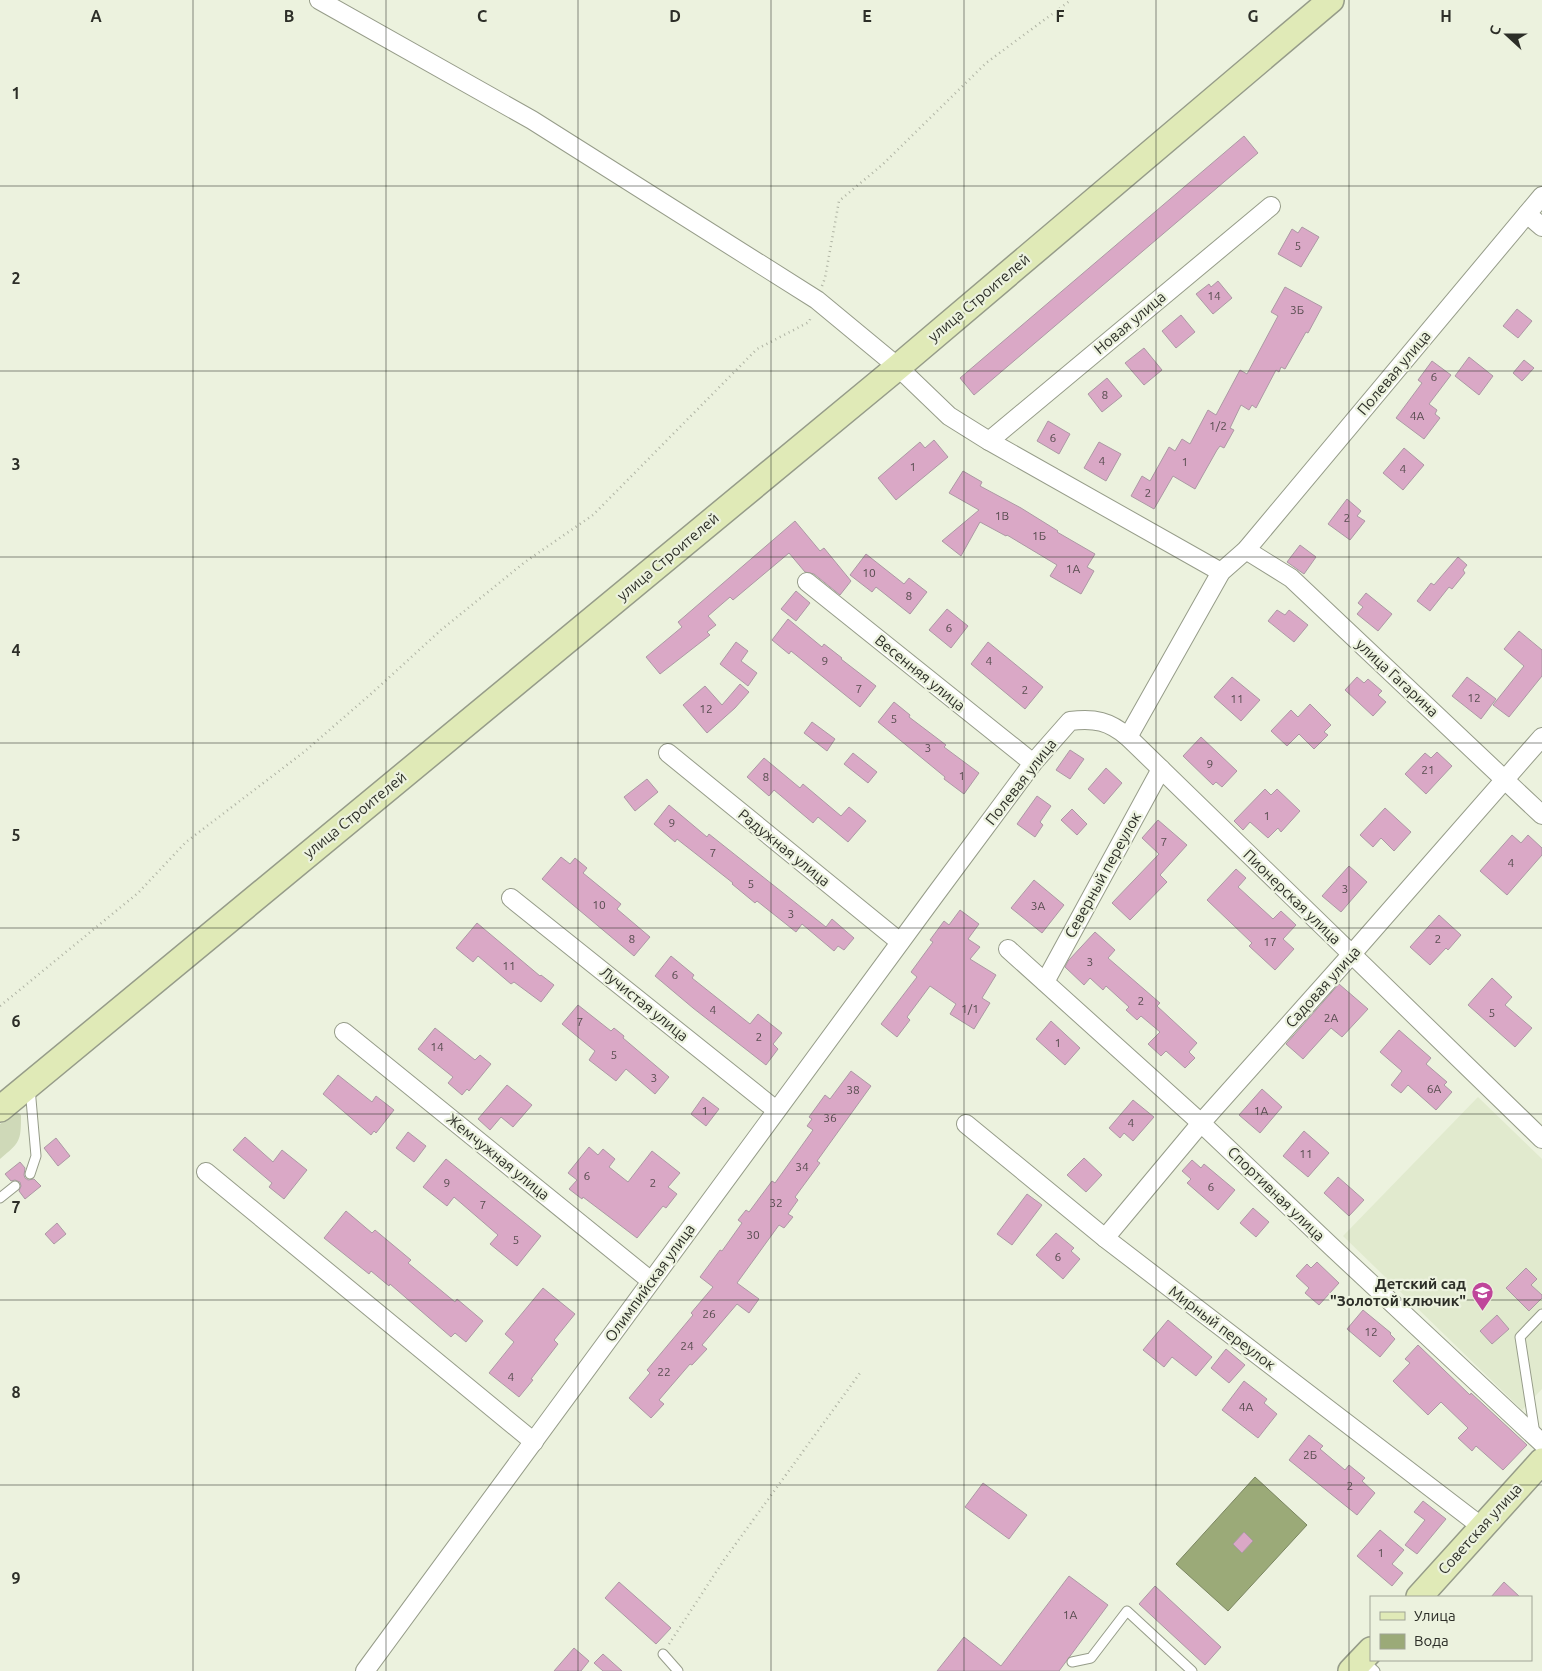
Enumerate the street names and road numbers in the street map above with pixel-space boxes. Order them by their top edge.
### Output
street label: улица Строителей [924,250,1033,345]
street label: Новая улица [1091,288,1169,357]
street label: Полевая улица [1353,327,1434,418]
street label: улица Строителей [613,509,722,604]
street label: Весенняя улица [872,631,969,714]
street label: улица Гагарина [1353,635,1442,720]
street label: Полевая улица [982,735,1060,828]
street label: улица Строителей [300,768,410,861]
street label: Радужная улица [735,805,834,890]
street label: Северный переулок [1061,809,1144,941]
street label: Пионерская улица [1240,846,1345,947]
street label: Садовая улица [1282,943,1363,1031]
street label: Лучистая улица [597,963,692,1044]
street label: Жемчужная улица [444,1110,553,1203]
street label: Спортивная улица [1224,1143,1328,1244]
street label: Олимпийская улица [601,1221,698,1345]
street label: Мирный переулок [1166,1282,1279,1373]
street label: Советская улица [1434,1480,1525,1578]

